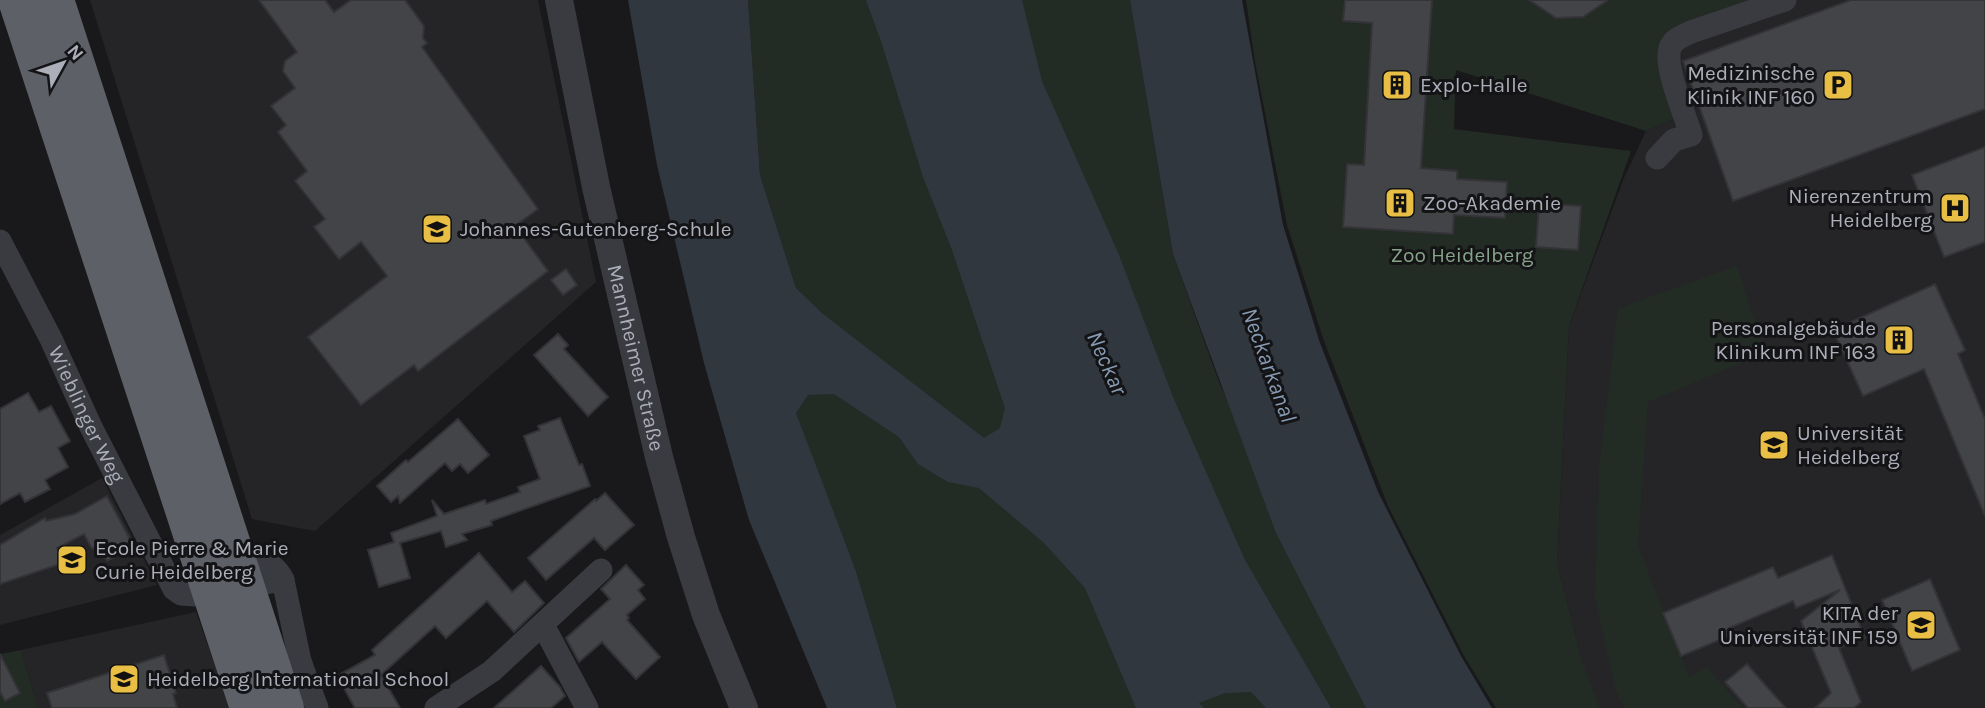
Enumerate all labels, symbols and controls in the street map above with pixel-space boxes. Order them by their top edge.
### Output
north arrow [28,28,98,98]
text: N [62,40,88,65]
place label: Medizinische Klinik INF 160 [1687,61,1815,109]
building icon: Explo-Halle [1380,68,1414,102]
parking icon: Medizinische Klinik INF 160 [1821,68,1855,102]
place label: Explo-Halle [1420,73,1528,97]
place label: Nierenzentrum Heidelberg [1788,184,1932,232]
building icon: Zoo-Akademie [1383,186,1417,220]
place label: Zoo-Akademie [1423,191,1561,215]
hospital icon: Nierenzentrum Heidelberg [1938,191,1972,225]
school or university icon: Johannes-Gutenberg-Schule [420,212,454,246]
place label: Johannes-Gutenberg-Schule [460,217,731,241]
park label: Zoo Heidelberg [1391,243,1534,267]
street label: Mannheimer Straße [602,262,669,454]
water label: Neckarkanal [1236,304,1302,426]
place label: Personalgebäude Klinikum INF 163 [1711,316,1876,364]
building icon: Personalgebäude Klinikum INF 163 [1882,323,1916,357]
water label: Neckar [1081,327,1133,400]
street label: Wieblinger Weg [44,342,130,487]
place label: Universität Heidelberg [1797,421,1903,469]
school or university icon: Universität Heidelberg [1757,428,1791,462]
place label: Ecole Pierre & Marie Curie Heidelberg [95,536,289,584]
school or university icon: Ecole Pierre & Marie Curie Heidelberg [55,543,89,577]
place label: KITA der Universität INF 159 [1720,601,1898,649]
school or university icon: KITA der Universität INF 159 [1904,608,1938,642]
school or university icon: Heidelberg International School [107,662,141,696]
place label: Heidelberg International School [147,667,449,691]

